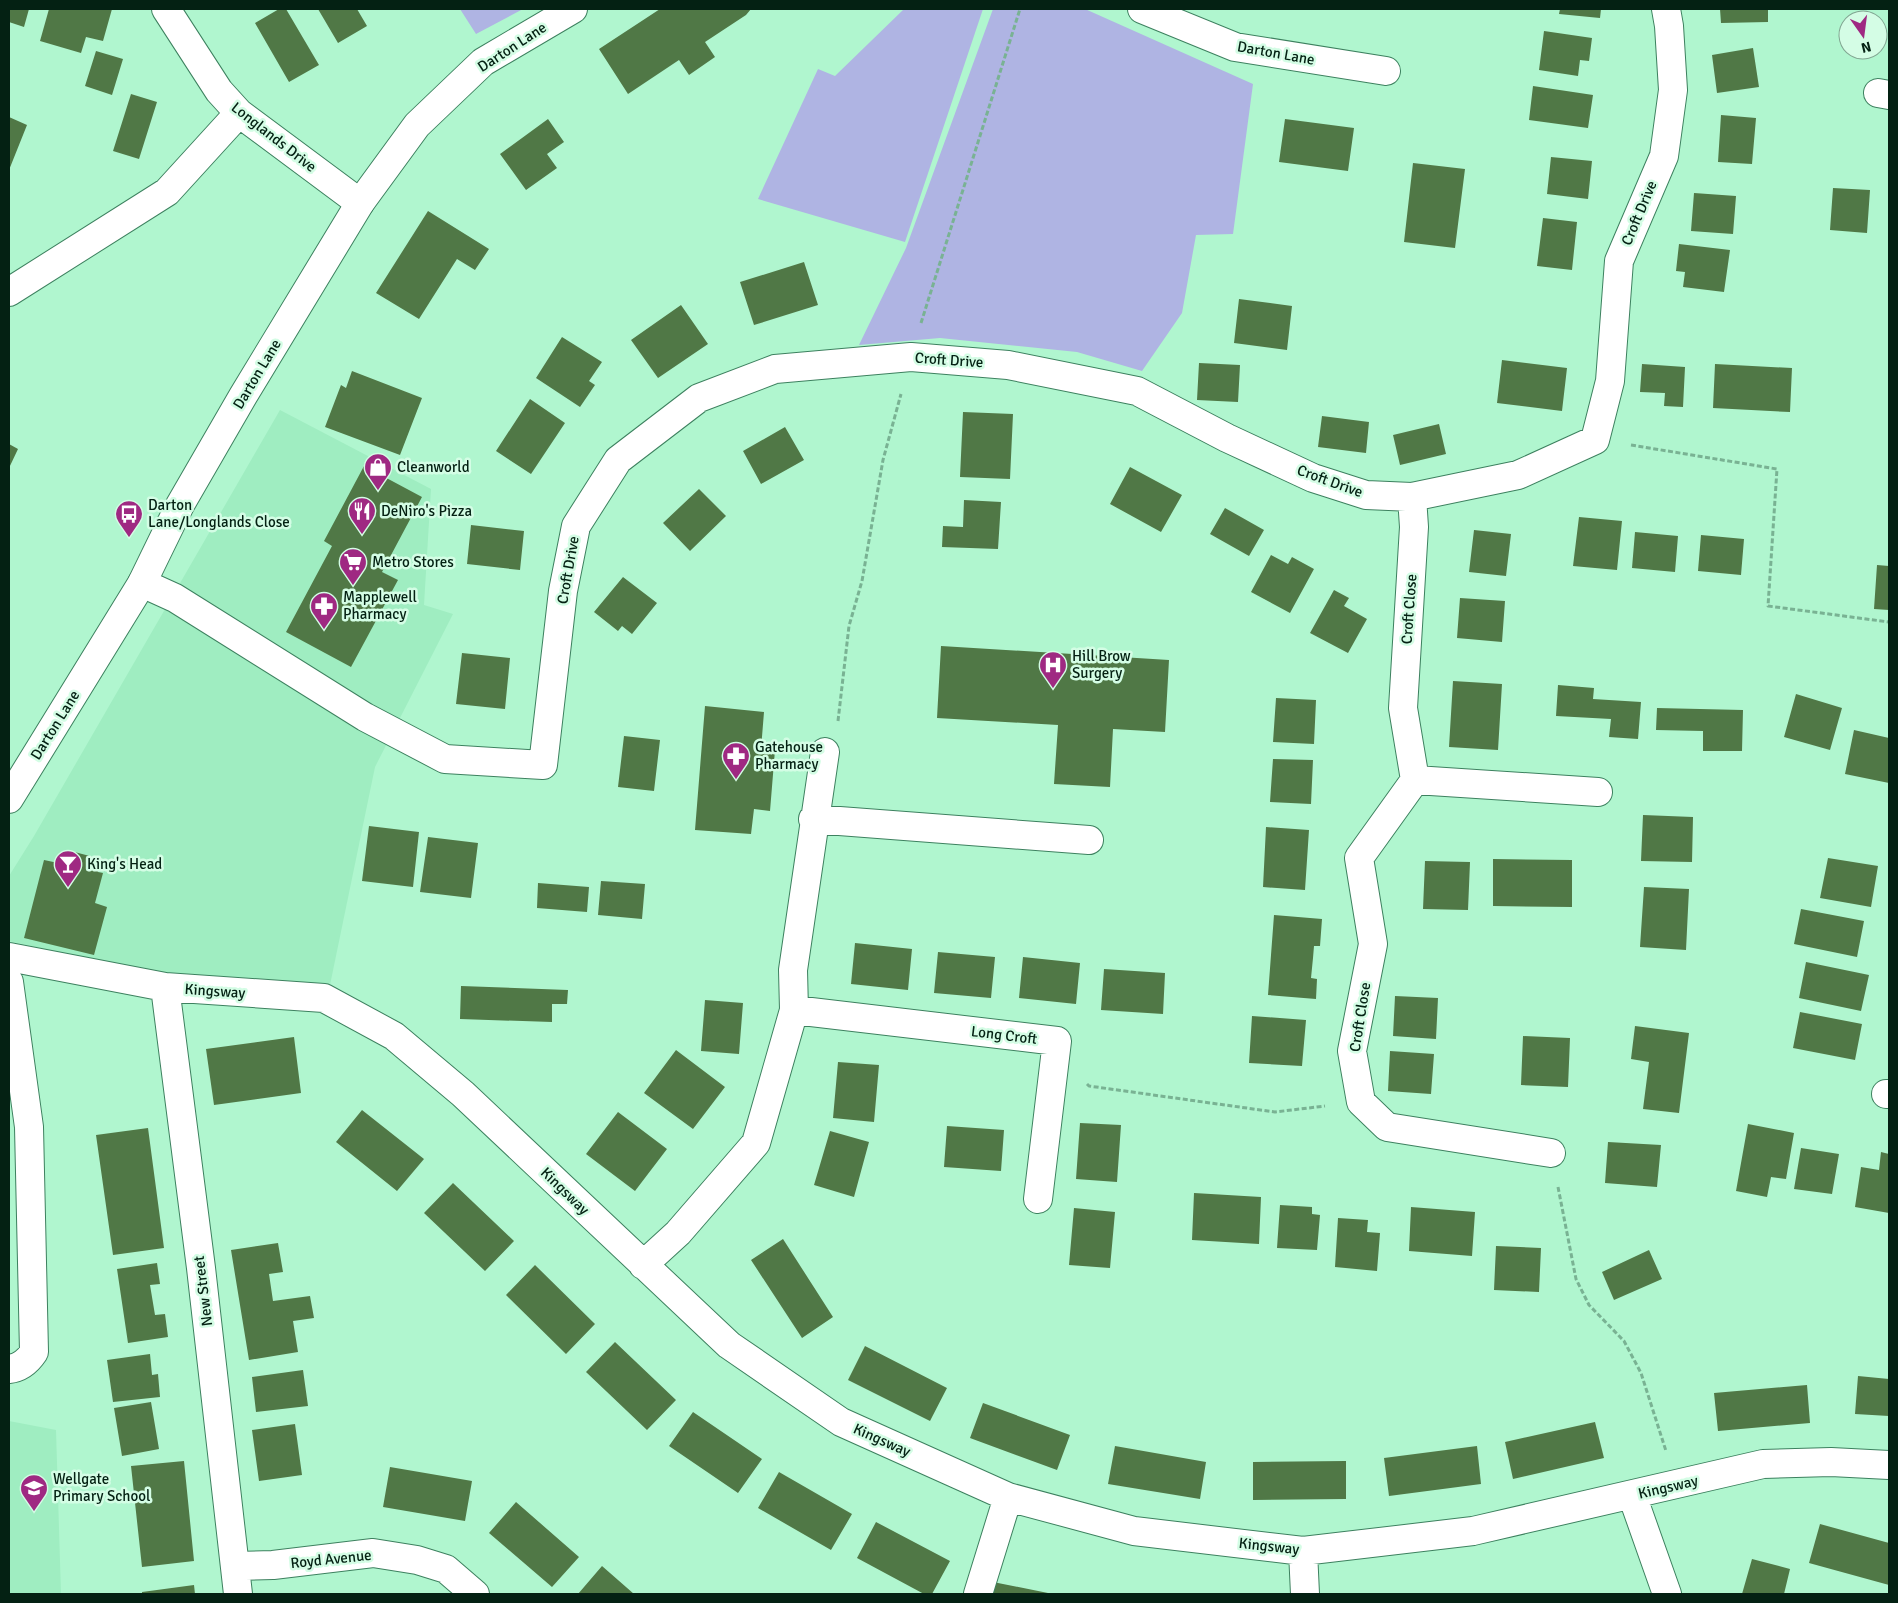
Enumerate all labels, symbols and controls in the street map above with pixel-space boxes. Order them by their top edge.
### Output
north arrow [1838,10,1888,60]
street label: Darton Lane [474,18,550,76]
street label: Darton Lane [1236,37,1316,69]
text: N [1859,38,1873,57]
street label: Longlands Drive [228,98,320,176]
street label: Croft Drive [1617,178,1661,248]
street label: Darton Lane [229,336,285,412]
street label: Croft Drive [914,349,984,371]
shop icon: Cleanworld [363,452,393,491]
place label: Cleanworld [397,458,470,476]
street label: Croft Drive [1295,461,1365,501]
place label: Darton Lane/Longlands Close [148,496,290,531]
restaurant icon: DeNiro's Pizza [347,496,377,535]
bus stop icon: Darton Lane/Longlands Close [114,499,144,538]
place label: DeNiro's Pizza [381,502,472,520]
street label: Croft Drive [553,535,583,605]
supermarket icon: Metro Stores [338,547,368,586]
place label: Metro Stores [372,553,454,571]
street label: Croft Close [1398,573,1420,645]
place label: Mapplewell Pharmacy [343,588,417,623]
pharmacy icon: Mapplewell Pharmacy [309,591,339,630]
place label: Hill Brow Surgery [1072,647,1131,682]
hospital icon: Hill Brow Surgery [1038,650,1068,689]
street label: Darton Lane [27,687,83,763]
place label: Gatehouse Pharmacy [755,738,823,773]
pharmacy icon: Gatehouse Pharmacy [721,741,751,780]
bar icon: King's Head [53,849,83,888]
place label: King's Head [87,855,162,873]
street label: Kingsway [184,980,246,1002]
street label: Croft Close [1346,981,1374,1053]
street label: Long Croft [970,1022,1038,1048]
street label: Kingsway [537,1163,593,1219]
street label: New Street [190,1255,216,1327]
street label: Kingsway [851,1419,913,1461]
place label: Wellgate Primary School [53,1470,150,1505]
street label: Kingsway [1636,1471,1700,1503]
school or university icon: Wellgate Primary School [19,1473,49,1512]
street label: Kingsway [1238,1534,1300,1558]
street label: Royd Avenue [290,1546,372,1572]

